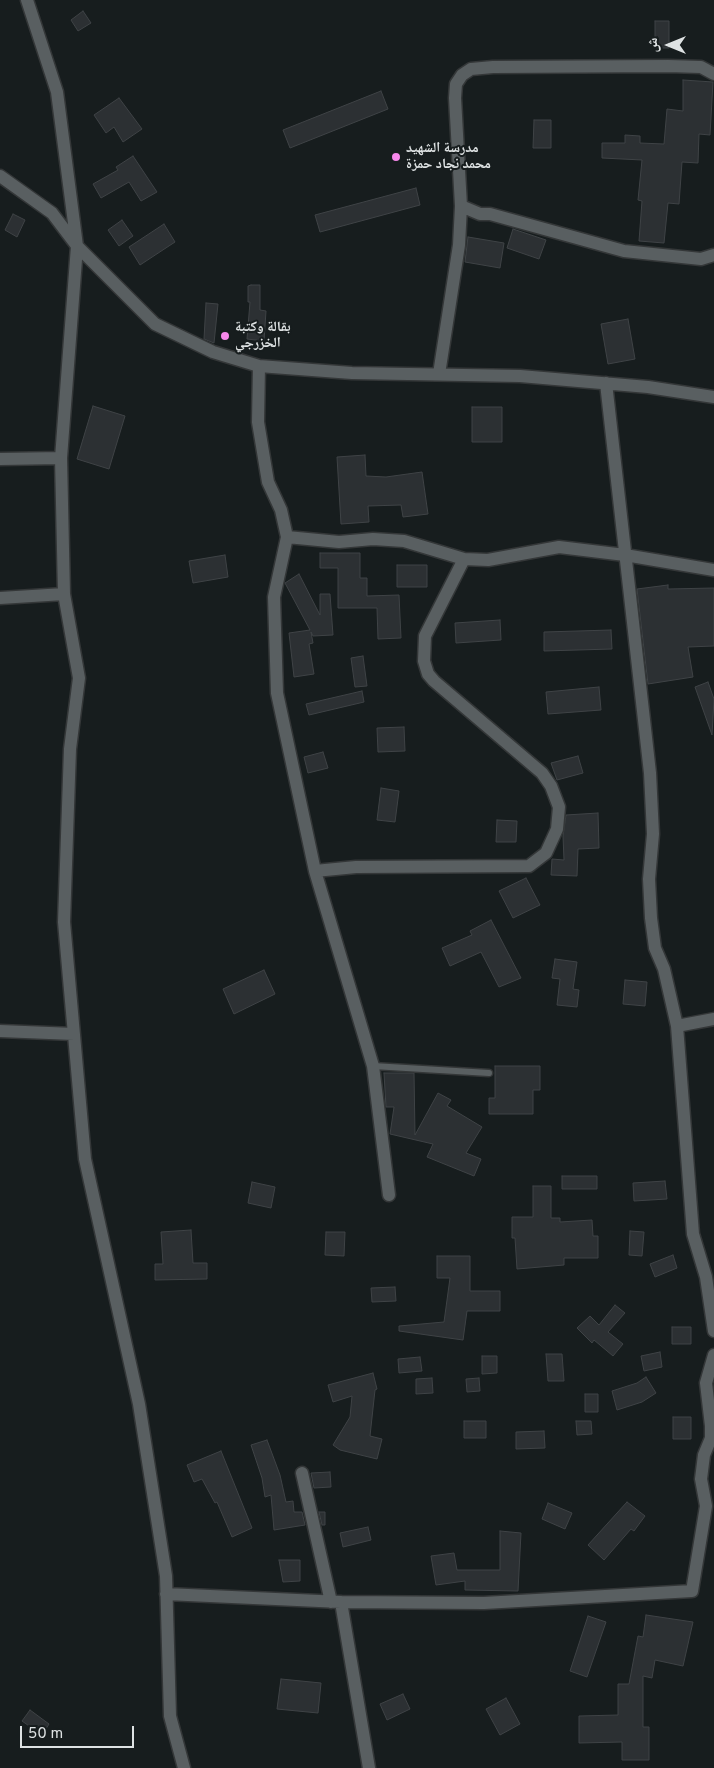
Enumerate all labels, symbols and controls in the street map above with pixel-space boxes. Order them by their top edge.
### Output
north arrow [644,20,694,70]
text: ش [645,38,662,52]
place label: مدرسة الشهيد محمد نجاد حمزة [406,141,491,174]
marker: مدرسة الشهيد محمد نجاد حمزة [390,151,402,163]
place label: بقالة وكتبة الخزرجي [235,320,291,352]
marker: بقالة وكتبة الخزرجي [219,330,231,342]
scale bar [22,1716,136,1748]
text: 50 m [28,1725,63,1744]

